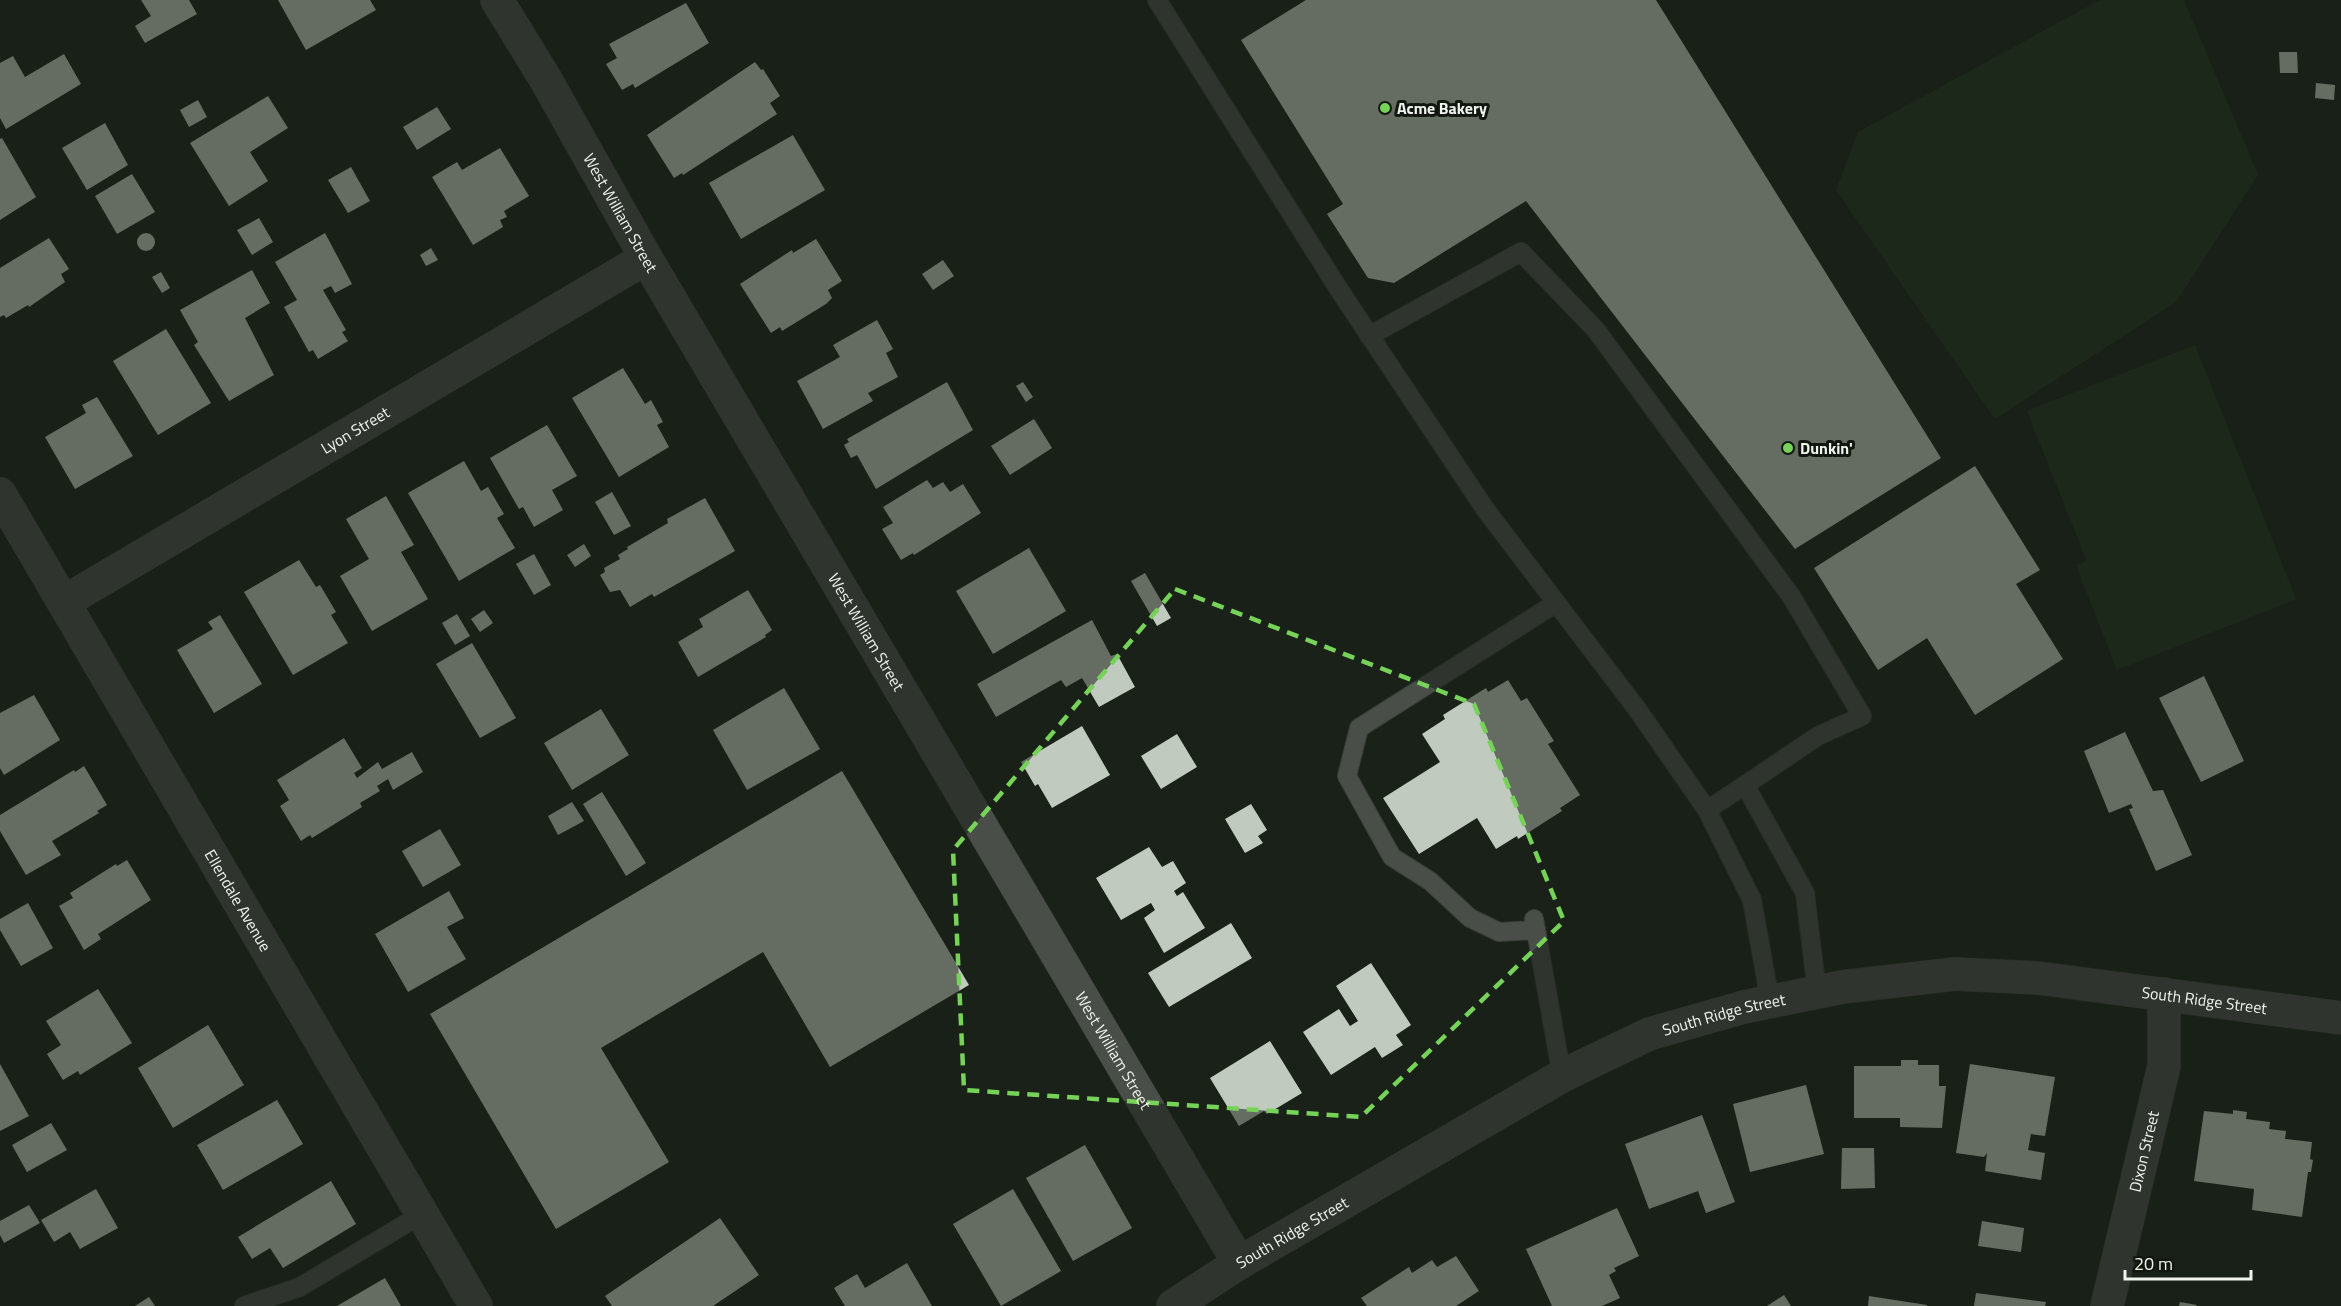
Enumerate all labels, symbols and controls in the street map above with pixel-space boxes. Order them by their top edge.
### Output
place label: Acme Bakery [1397,96,1487,120]
marker: Acme Bakery [1378,101,1392,115]
street label: West William Street [577,149,664,277]
street label: Lyon Street [316,400,394,460]
place label: Dunkin' [1800,436,1853,460]
marker: Dunkin' [1781,441,1795,455]
street label: West William Street [822,568,911,696]
street label: Ellendale Avenue [199,845,278,956]
street label: South Ridge Street [2140,980,2269,1020]
street label: West William Street [1069,987,1158,1114]
street label: South Ridge Street [1659,987,1788,1042]
street label: Dixon Street [2123,1108,2165,1194]
street label: South Ridge Street [1231,1190,1353,1274]
scale bar [2125,1243,2251,1281]
text: 20 m [2134,1250,2173,1277]

